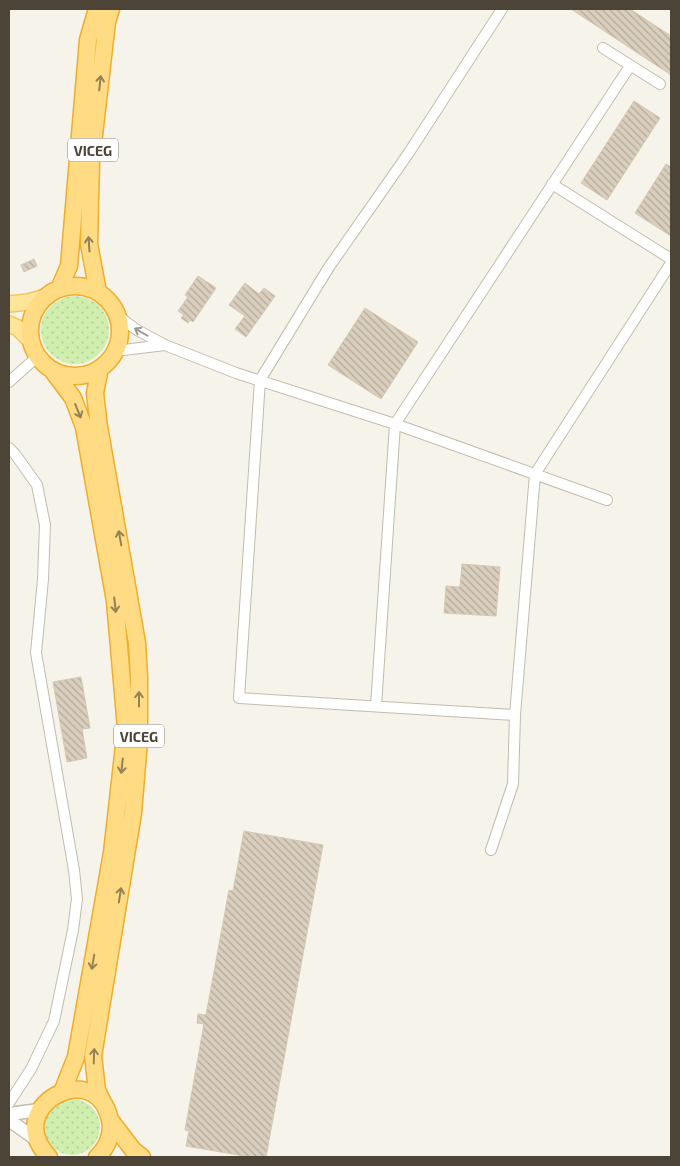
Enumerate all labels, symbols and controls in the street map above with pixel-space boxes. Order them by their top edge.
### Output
one-way arrow [95,75,105,91]
road number: VICEG [68,138,118,162]
one-way arrow [85,237,94,253]
one-way arrow [133,327,148,337]
one-way arrow [74,403,83,418]
one-way arrow [114,530,124,546]
one-way arrow [110,596,120,612]
one-way arrow [134,691,144,708]
road number: VICEG [114,724,164,748]
one-way arrow [117,758,127,774]
one-way arrow [115,888,125,904]
one-way arrow [87,953,97,969]
one-way arrow [90,1048,99,1064]

